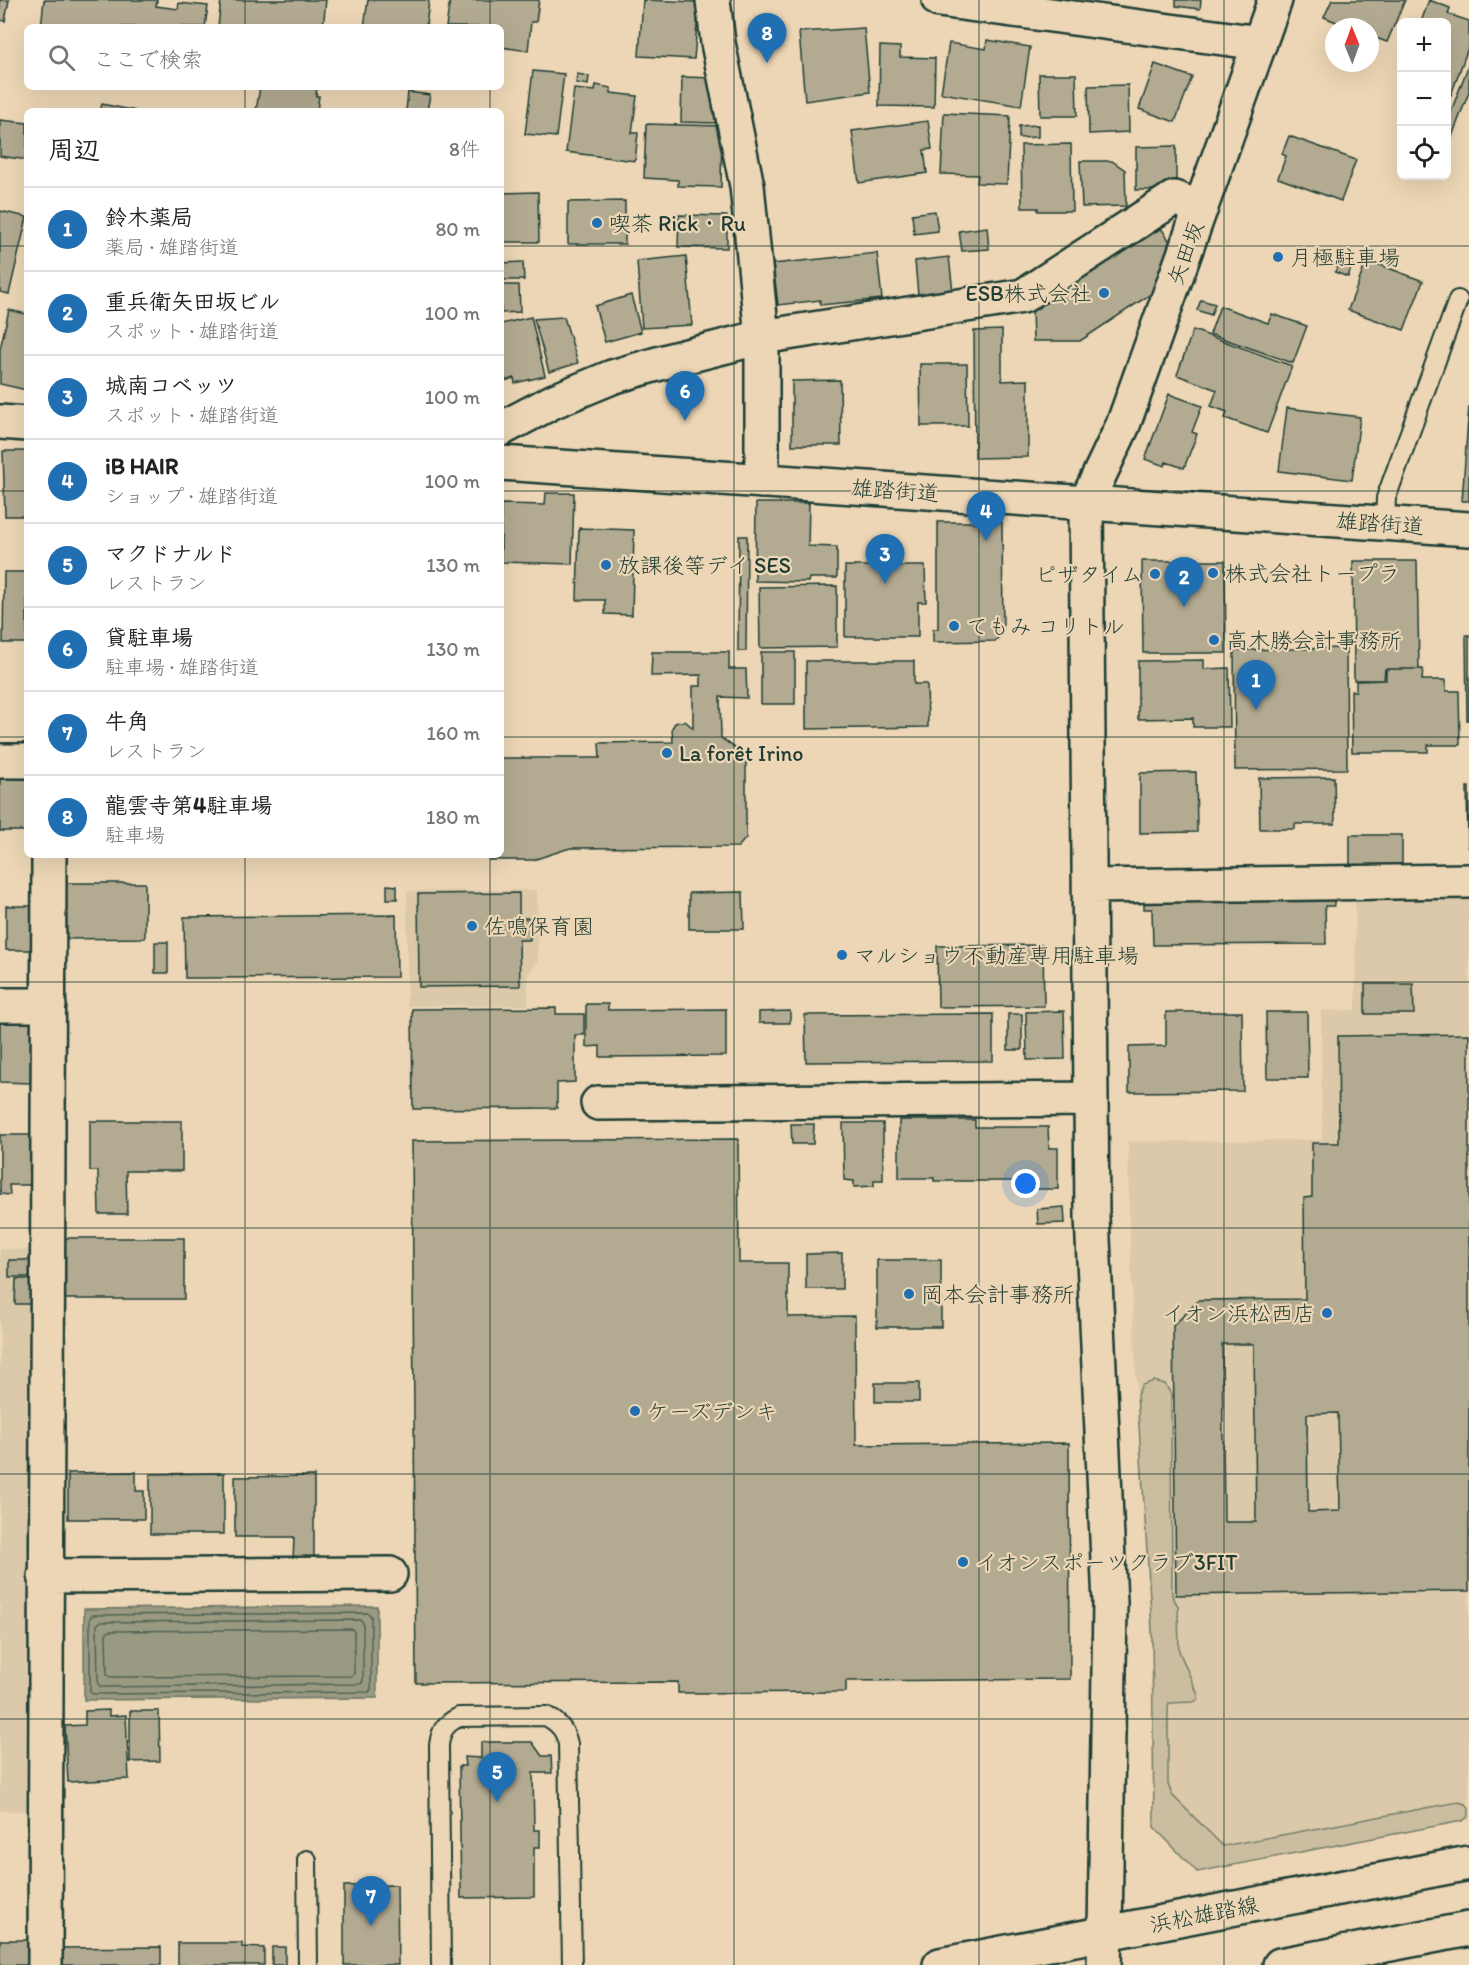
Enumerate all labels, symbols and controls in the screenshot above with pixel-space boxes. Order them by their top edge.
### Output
pin: 8 [748,14,786,63]
north arrow [1325,18,1379,72]
map controls [1397,18,1451,180]
button: + [1397,18,1451,72]
search box [24,24,504,90]
icon: search [45,41,78,74]
text: ここで検索 [93,46,203,73]
button: − [1397,72,1451,126]
button: locate [1397,126,1451,180]
text: 周辺 [48,134,100,166]
text: 8件 [449,137,480,161]
text: 鈴木薬局 [105,204,193,231]
place label: 喫茶 Rick・Ru [609,210,746,237]
marker: 喫茶 Rick・Ru [590,216,604,230]
text: 1 [63,217,72,241]
text: 80 m [435,217,480,241]
street label: 矢田坂 [1161,218,1209,289]
text: 薬局 · 雄踏街道 [105,235,239,259]
place label: 月極駐車場 [1290,244,1400,271]
marker: 月極駐車場 [1271,250,1285,264]
place label: ESB株式会社 [966,280,1092,307]
marker: ESB株式会社 [1097,286,1111,300]
text: 重兵衛矢田坂ビル [105,288,281,315]
text: 2 [62,301,73,325]
text: 100 m [425,301,480,325]
text: スポット · 雄踏街道 [105,319,279,343]
text: 城南コベッツ [105,372,237,399]
pin: 6 [666,372,704,421]
text: 3 [62,385,73,409]
text: 100 m [425,385,480,409]
text: スポット · 雄踏街道 [105,403,279,427]
text: iB HAIR [105,453,178,480]
text: 4 [61,469,74,493]
text: 100 m [425,469,480,493]
street label: 雄踏街道 [850,474,940,507]
text: ショップ · 雄踏街道 [105,484,278,508]
pin: 4 [966,492,1006,541]
street label: 雄踏街道 [1335,507,1425,540]
pin: 3 [866,534,904,584]
text: マクドナルド [105,540,236,567]
place label: 放課後等デイ SES [618,552,791,579]
text: 5 [62,553,73,577]
text: 130 m [426,553,480,577]
marker: 放課後等デイ SES [599,558,613,572]
pin: 2 [1164,558,1204,607]
place label: 株式会社トープラ [1225,560,1400,587]
place label: ピザタイム [1035,561,1143,588]
marker: 株式会社トープラ [1206,566,1220,580]
marker: ピザタイム [1148,567,1162,581]
text: レストラン [105,571,207,595]
place label: てもみ コリトル [966,613,1125,640]
marker: てもみ コリトル [947,619,961,633]
text: 貸駐車場 [105,624,193,651]
place label: 高木勝会計事務所 [1226,627,1402,654]
marker: 高木勝会計事務所 [1207,633,1221,647]
text: 6 [62,637,73,661]
text: 130 m [426,637,480,661]
text: 駐車場 · 雄踏街道 [105,655,259,679]
pin: 1 [1236,660,1276,710]
text: 牛角 [105,708,149,735]
text: 7 [63,721,72,745]
text: 160 m [427,721,480,745]
text: レストラン [105,739,207,763]
place label: La forêt Irino [679,740,804,767]
marker: La forêt Irino [660,746,674,760]
text: 龍雲寺第4駐車場 [105,792,272,819]
text: 8 [62,805,73,829]
text: 180 m [426,805,480,829]
text: 駐車場 [105,823,165,847]
place label: 佐鳴保育園 [484,913,594,940]
marker: 佐鳴保育園 [465,919,479,933]
place label: マルショウ不動産専用駐車場 [854,942,1139,969]
marker: マルショウ不動産専用駐車場 [835,948,849,962]
your location [1011,1169,1040,1198]
place label: 岡本会計事務所 [921,1281,1075,1308]
marker: 岡本会計事務所 [902,1287,916,1301]
place label: イオン浜松西店 [1162,1300,1315,1327]
marker: イオン浜松西店 [1320,1306,1334,1320]
place label: ケーズデンキ [647,1398,777,1425]
marker: ケーズデンキ [628,1404,642,1418]
place label: イオンスポーツクラブ3FIT [975,1549,1238,1576]
marker: イオンスポーツクラブ3FIT [956,1555,970,1569]
pin: 5 [478,1752,516,1802]
pin: 7 [352,1876,391,1926]
street label: 浜松雄踏線 [1148,1891,1261,1938]

